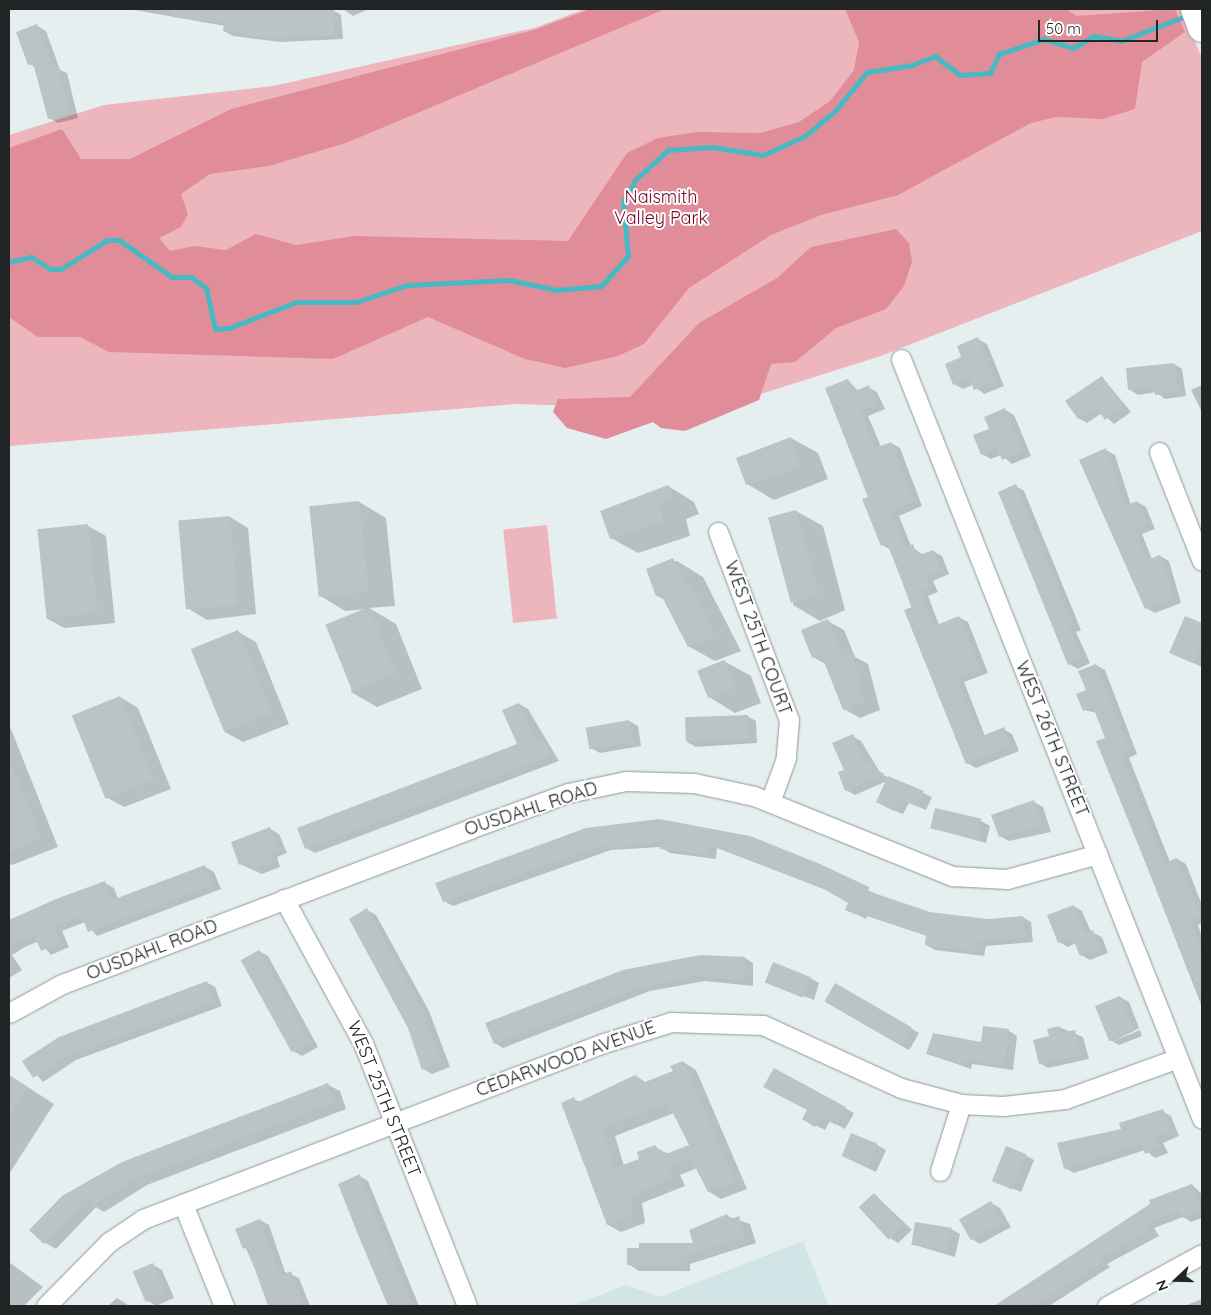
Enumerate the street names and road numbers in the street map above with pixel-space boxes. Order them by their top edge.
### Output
street label: WEST 25TH COURT [720,558,796,718]
street label: WEST 26TH STREET [1011,658,1093,820]
street label: OUSDAHL ROAD [462,777,600,841]
street label: OUSDAHL ROAD [83,915,221,985]
street label: CEDARWOOD AVENUE [473,1016,659,1102]
street label: WEST 25TH STREET [343,1018,425,1180]

